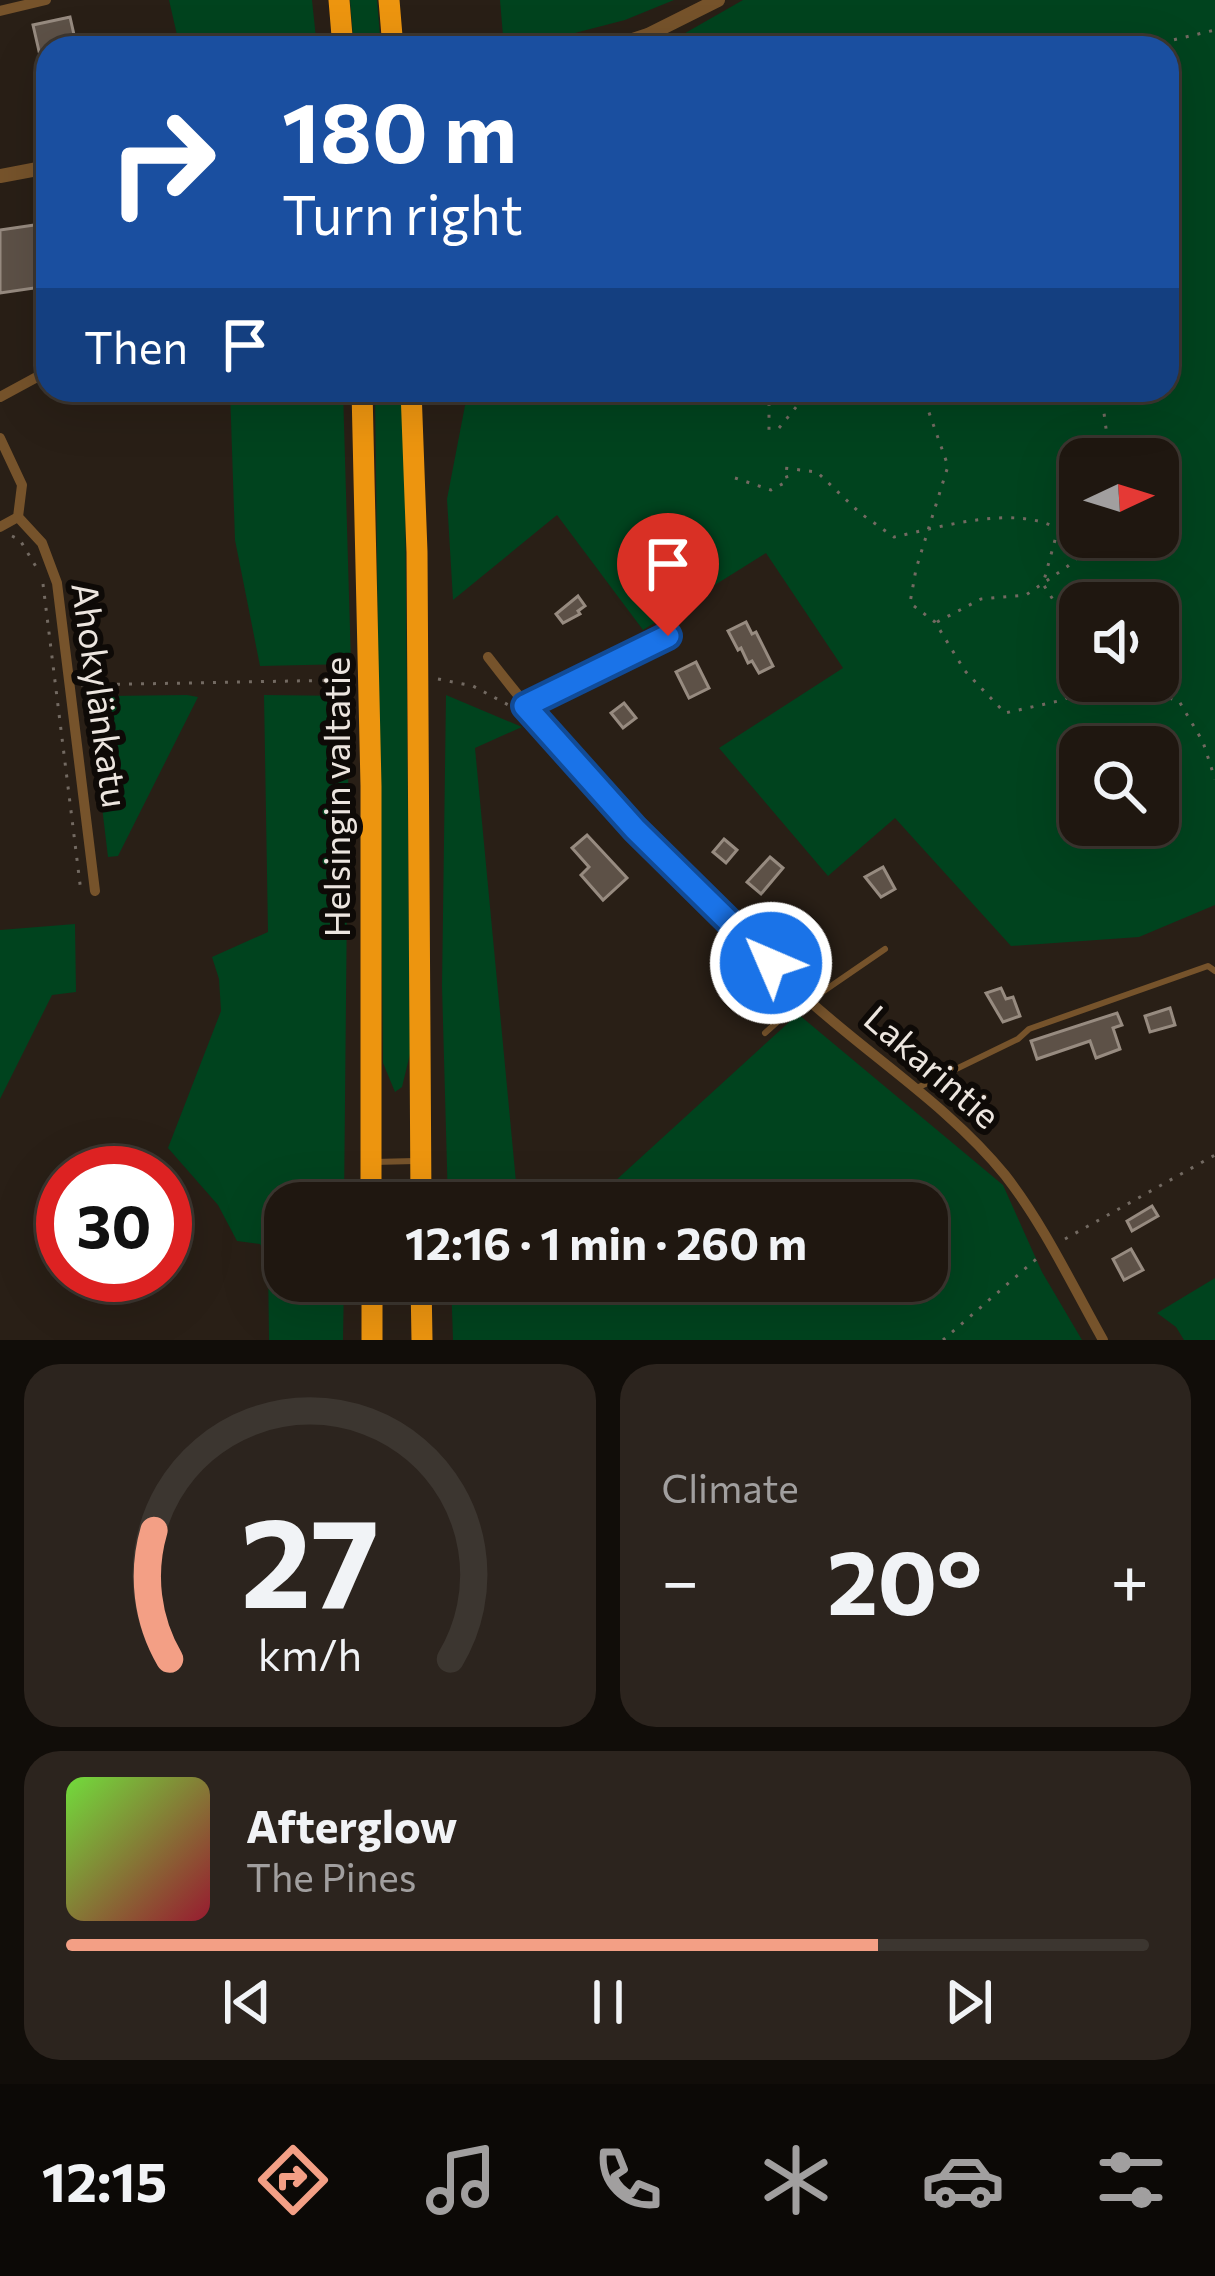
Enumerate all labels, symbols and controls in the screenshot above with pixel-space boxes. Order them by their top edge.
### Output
text: 180 m [282,78,517,180]
icon: right [84,84,240,240]
text: Turn right [282,180,523,246]
icon: arrive [212,312,278,378]
text: Then [84,318,188,373]
north arrow [1059,438,1179,558]
map controls [1059,438,1179,846]
pin [617,513,719,636]
icon: arrive [635,531,701,597]
street label: Ahokylänkatu [64,579,140,810]
button: sound [1059,582,1179,702]
street label: Helsingin valtatie [313,657,357,937]
button: search [1059,726,1179,846]
position arrow [708,900,834,1026]
street label: Lakarintie [857,995,1010,1136]
speed limit sign: 30 [36,1146,192,1302]
text: 12:16 · 1 min · 260 m [405,1214,807,1269]
text: Climate [662,1463,799,1511]
text: 27 [240,1481,379,1634]
text: 20° [827,1523,982,1634]
text: − [662,1538,699,1619]
text: + [1110,1538,1149,1619]
text: km/h [258,1626,362,1679]
text: Afterglow [246,1797,457,1852]
text: The Pines [246,1852,417,1900]
icon: previous [214,1969,280,2035]
icon: pause [575,1969,641,2035]
icon: next [936,1969,1002,2035]
icon: directions [251,2138,335,2222]
icon: music [419,2138,503,2222]
icon: phone [586,2138,670,2222]
icon: climate [754,2138,838,2222]
icon: car [921,2138,1005,2222]
icon: filters [1089,2138,1173,2222]
text: 12:15 [42,2147,167,2213]

